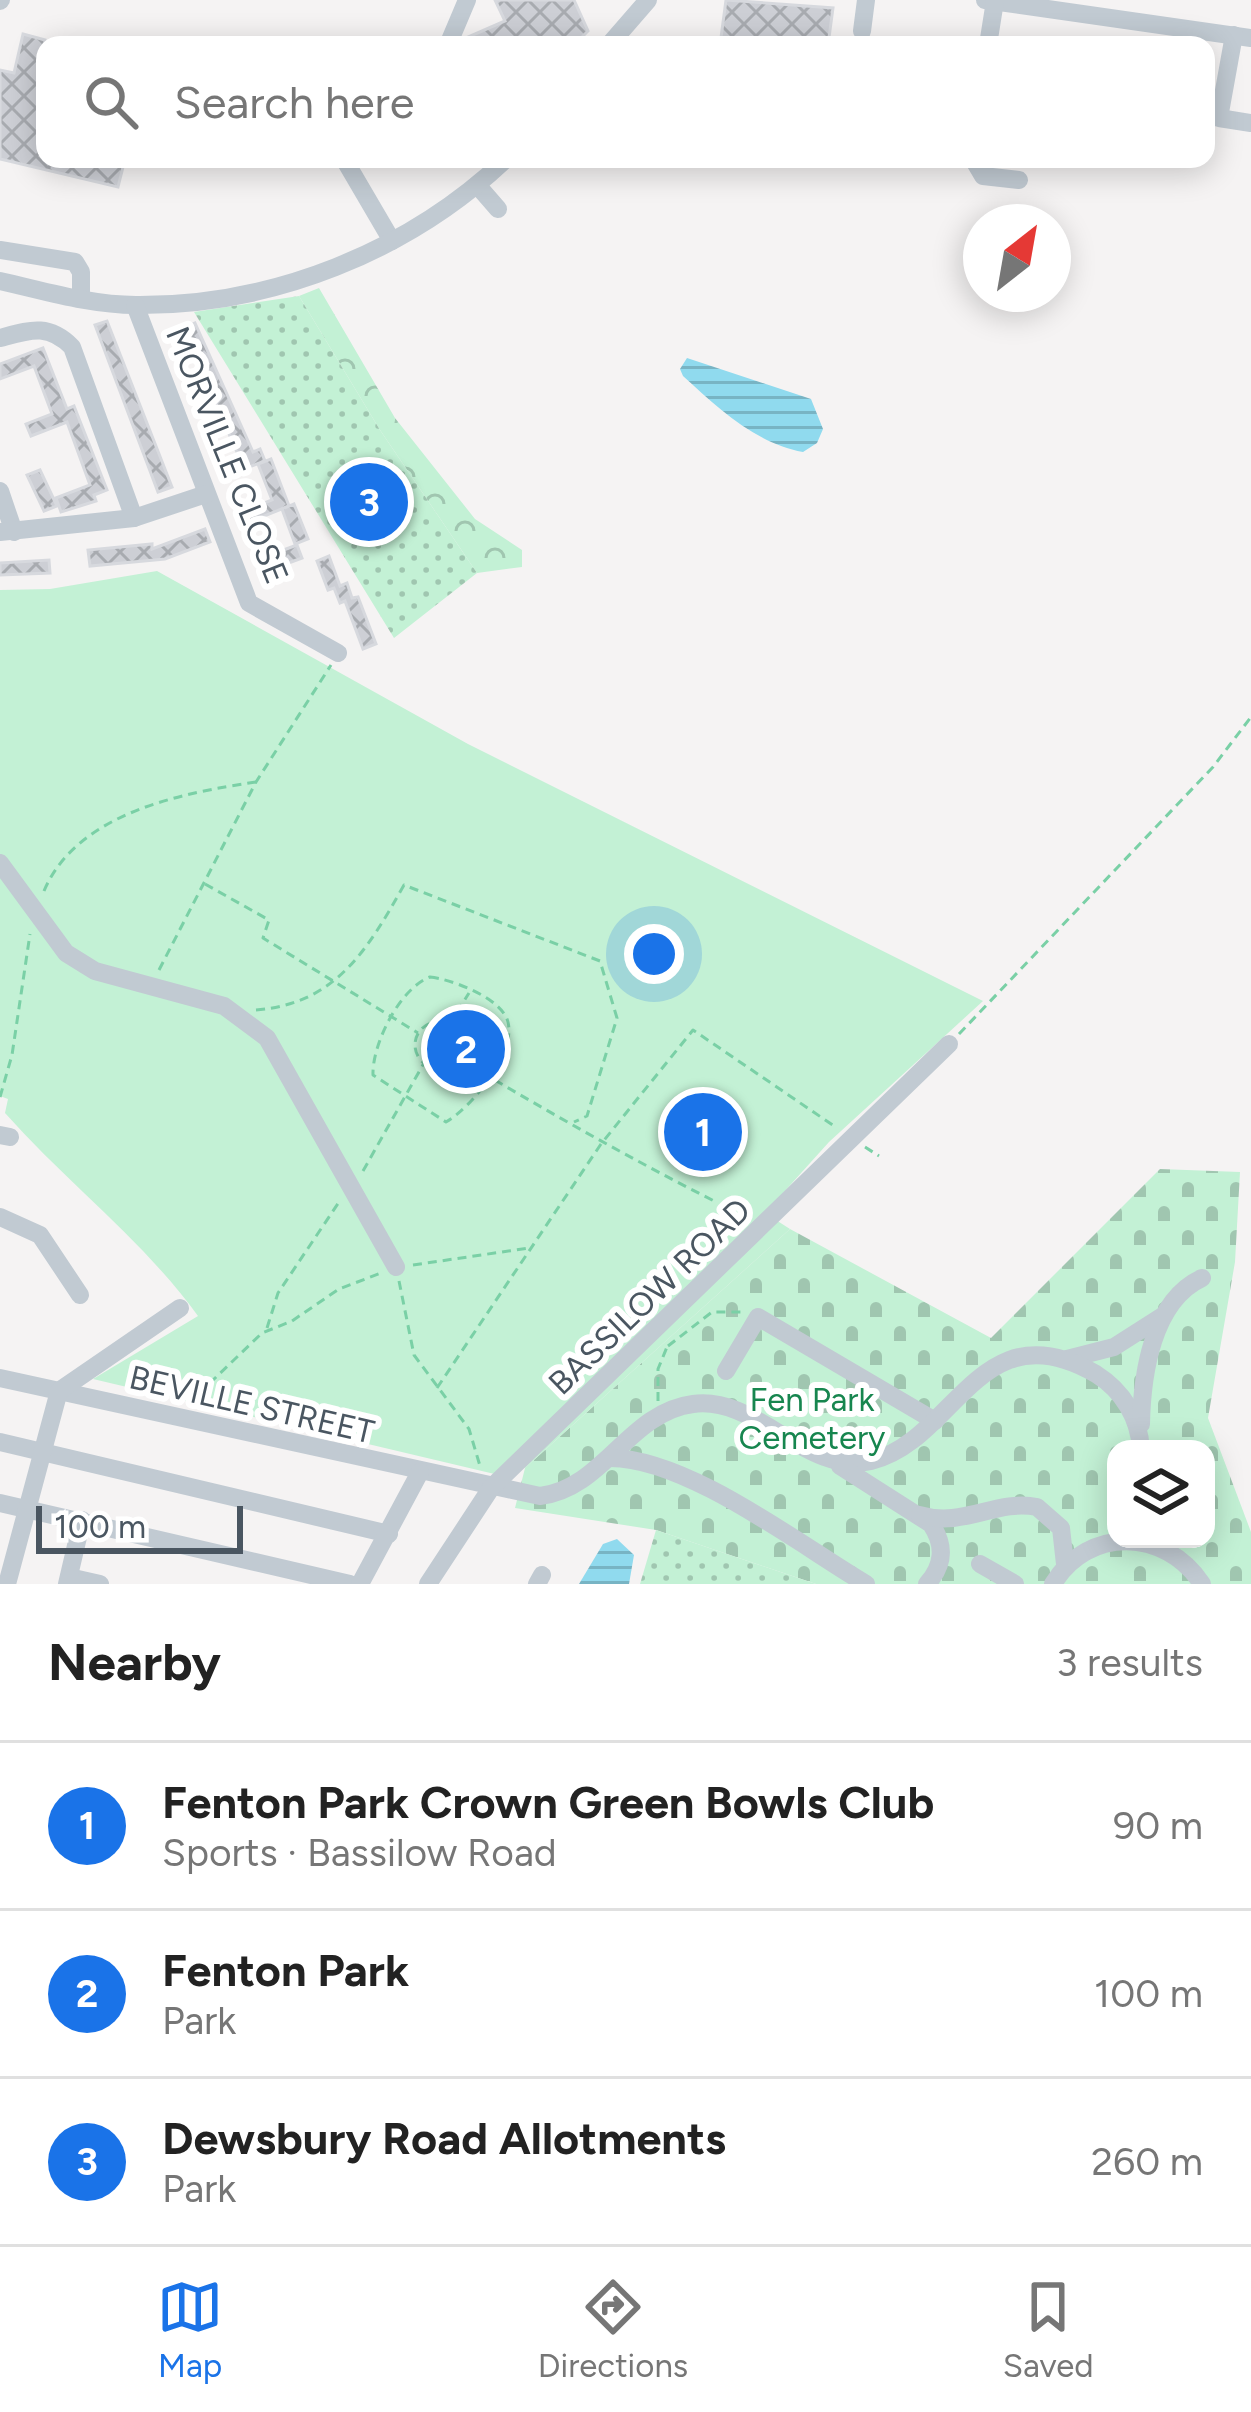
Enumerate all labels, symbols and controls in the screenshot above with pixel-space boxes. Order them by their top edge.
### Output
search box [36,36,1215,168]
icon: search [78,69,144,135]
text: Search here [174,75,414,129]
north arrow [963,204,1071,312]
street label: MORVILLE CLOSE [158,321,297,589]
pin: 3 [330,457,408,547]
your location [624,924,684,984]
pin: 2 [427,1004,505,1094]
pin: 1 [664,1087,742,1177]
street label: BASSILOW ROAD [540,1190,758,1402]
street label: BEVILLE STREET [126,1357,378,1452]
park label: Fen Park Cemetery [739,1380,886,1457]
map controls [1107,1440,1215,1548]
button: layers [1107,1440,1215,1548]
scale bar [36,1500,243,1553]
text: 100 m [54,1507,146,1546]
text: Nearby [48,1632,221,1693]
text: 3 results [1056,1639,1203,1686]
text: Fenton Park Crown Green Bowls Club [162,1775,934,1829]
text: 1 [79,1802,95,1849]
text: 90 m [1113,1802,1203,1849]
text: Sports · Bassilow Road [162,1829,557,1876]
text: Fenton Park [162,1943,409,1997]
text: 2 [76,1970,98,2017]
text: 100 m [1094,1970,1203,2017]
text: Park [162,1997,236,2044]
text: Dewsbury Road Allotments [162,2111,726,2165]
text: 3 [76,2138,98,2185]
text: 260 m [1091,2138,1203,2185]
text: Park [162,2165,236,2212]
tab: Map [157,2274,223,2385]
tab: Directions [538,2274,688,2385]
tab: Saved [1003,2274,1094,2385]

